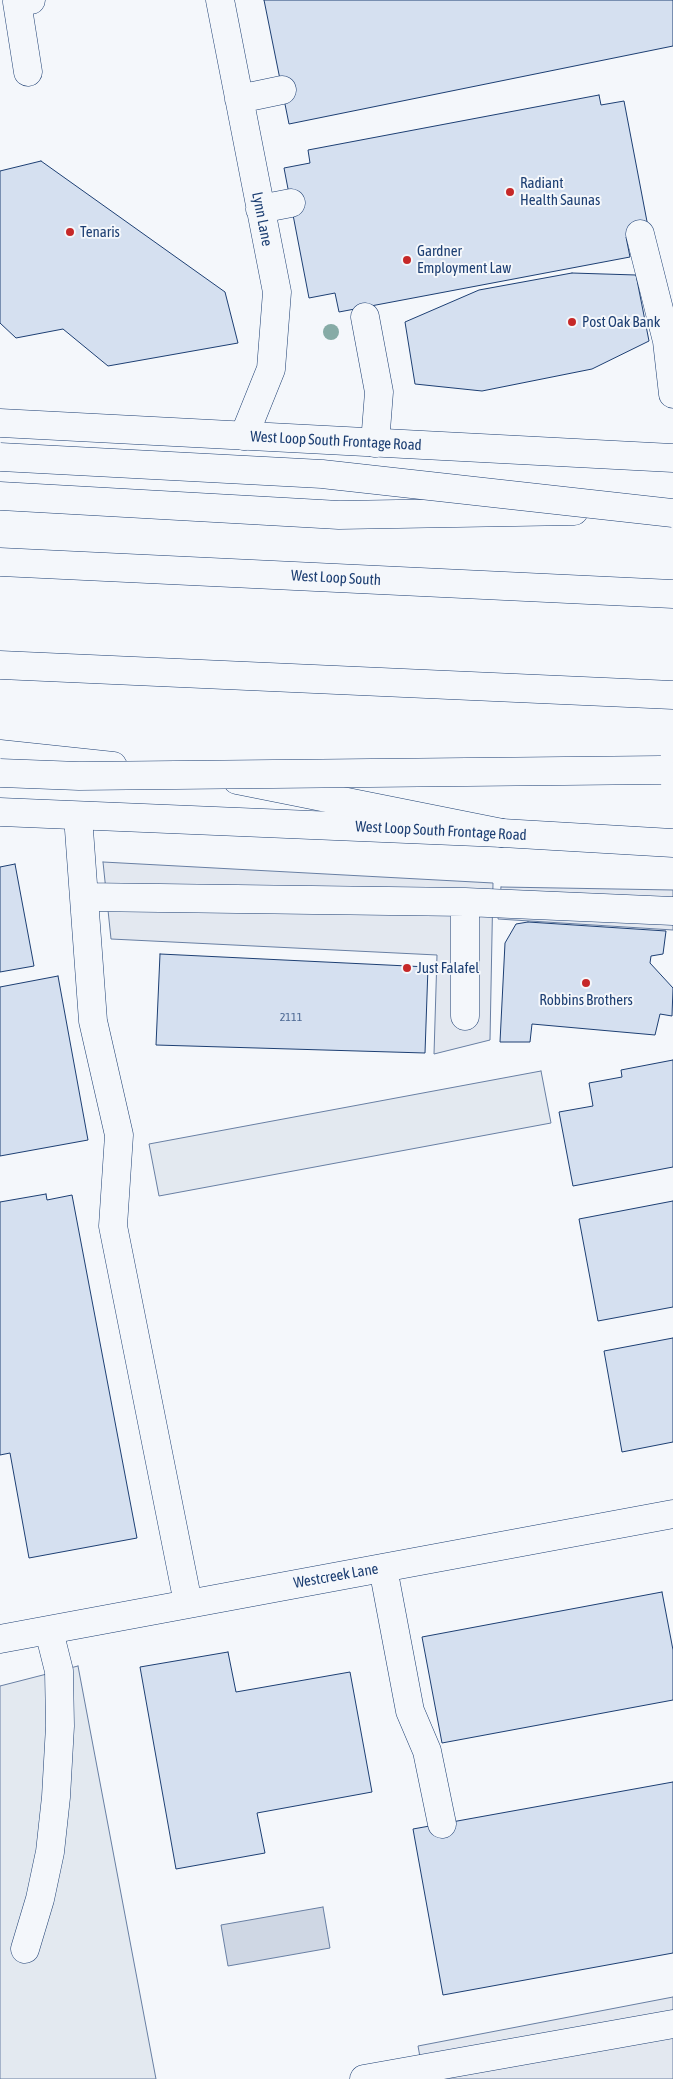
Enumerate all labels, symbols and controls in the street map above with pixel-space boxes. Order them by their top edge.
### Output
place label: Radiant Health Saunas [520,174,600,209]
marker: Radiant Health Saunas [504,186,516,198]
street label: Lynn Lane [248,190,276,248]
place label: Tenaris [80,223,120,241]
marker: Tenaris [64,226,76,238]
place label: Gardner Employment Law [417,242,511,277]
marker: Gardner Employment Law [401,254,413,266]
place label: Post Oak Bank [582,313,660,331]
marker: Post Oak Bank [566,316,578,328]
street label: West Loop South Frontage Road [250,428,422,454]
street label: West Loop South [291,567,381,589]
street label: West Loop South Frontage Road [355,818,527,844]
place label: Just Falafel [417,959,479,977]
marker: Just Falafel [401,962,413,974]
marker: Robbins Brothers [580,977,592,989]
place label: Robbins Brothers [539,991,633,1009]
house number: 2111 [280,1010,302,1024]
street label: Westcreek Lane [292,1560,380,1592]

